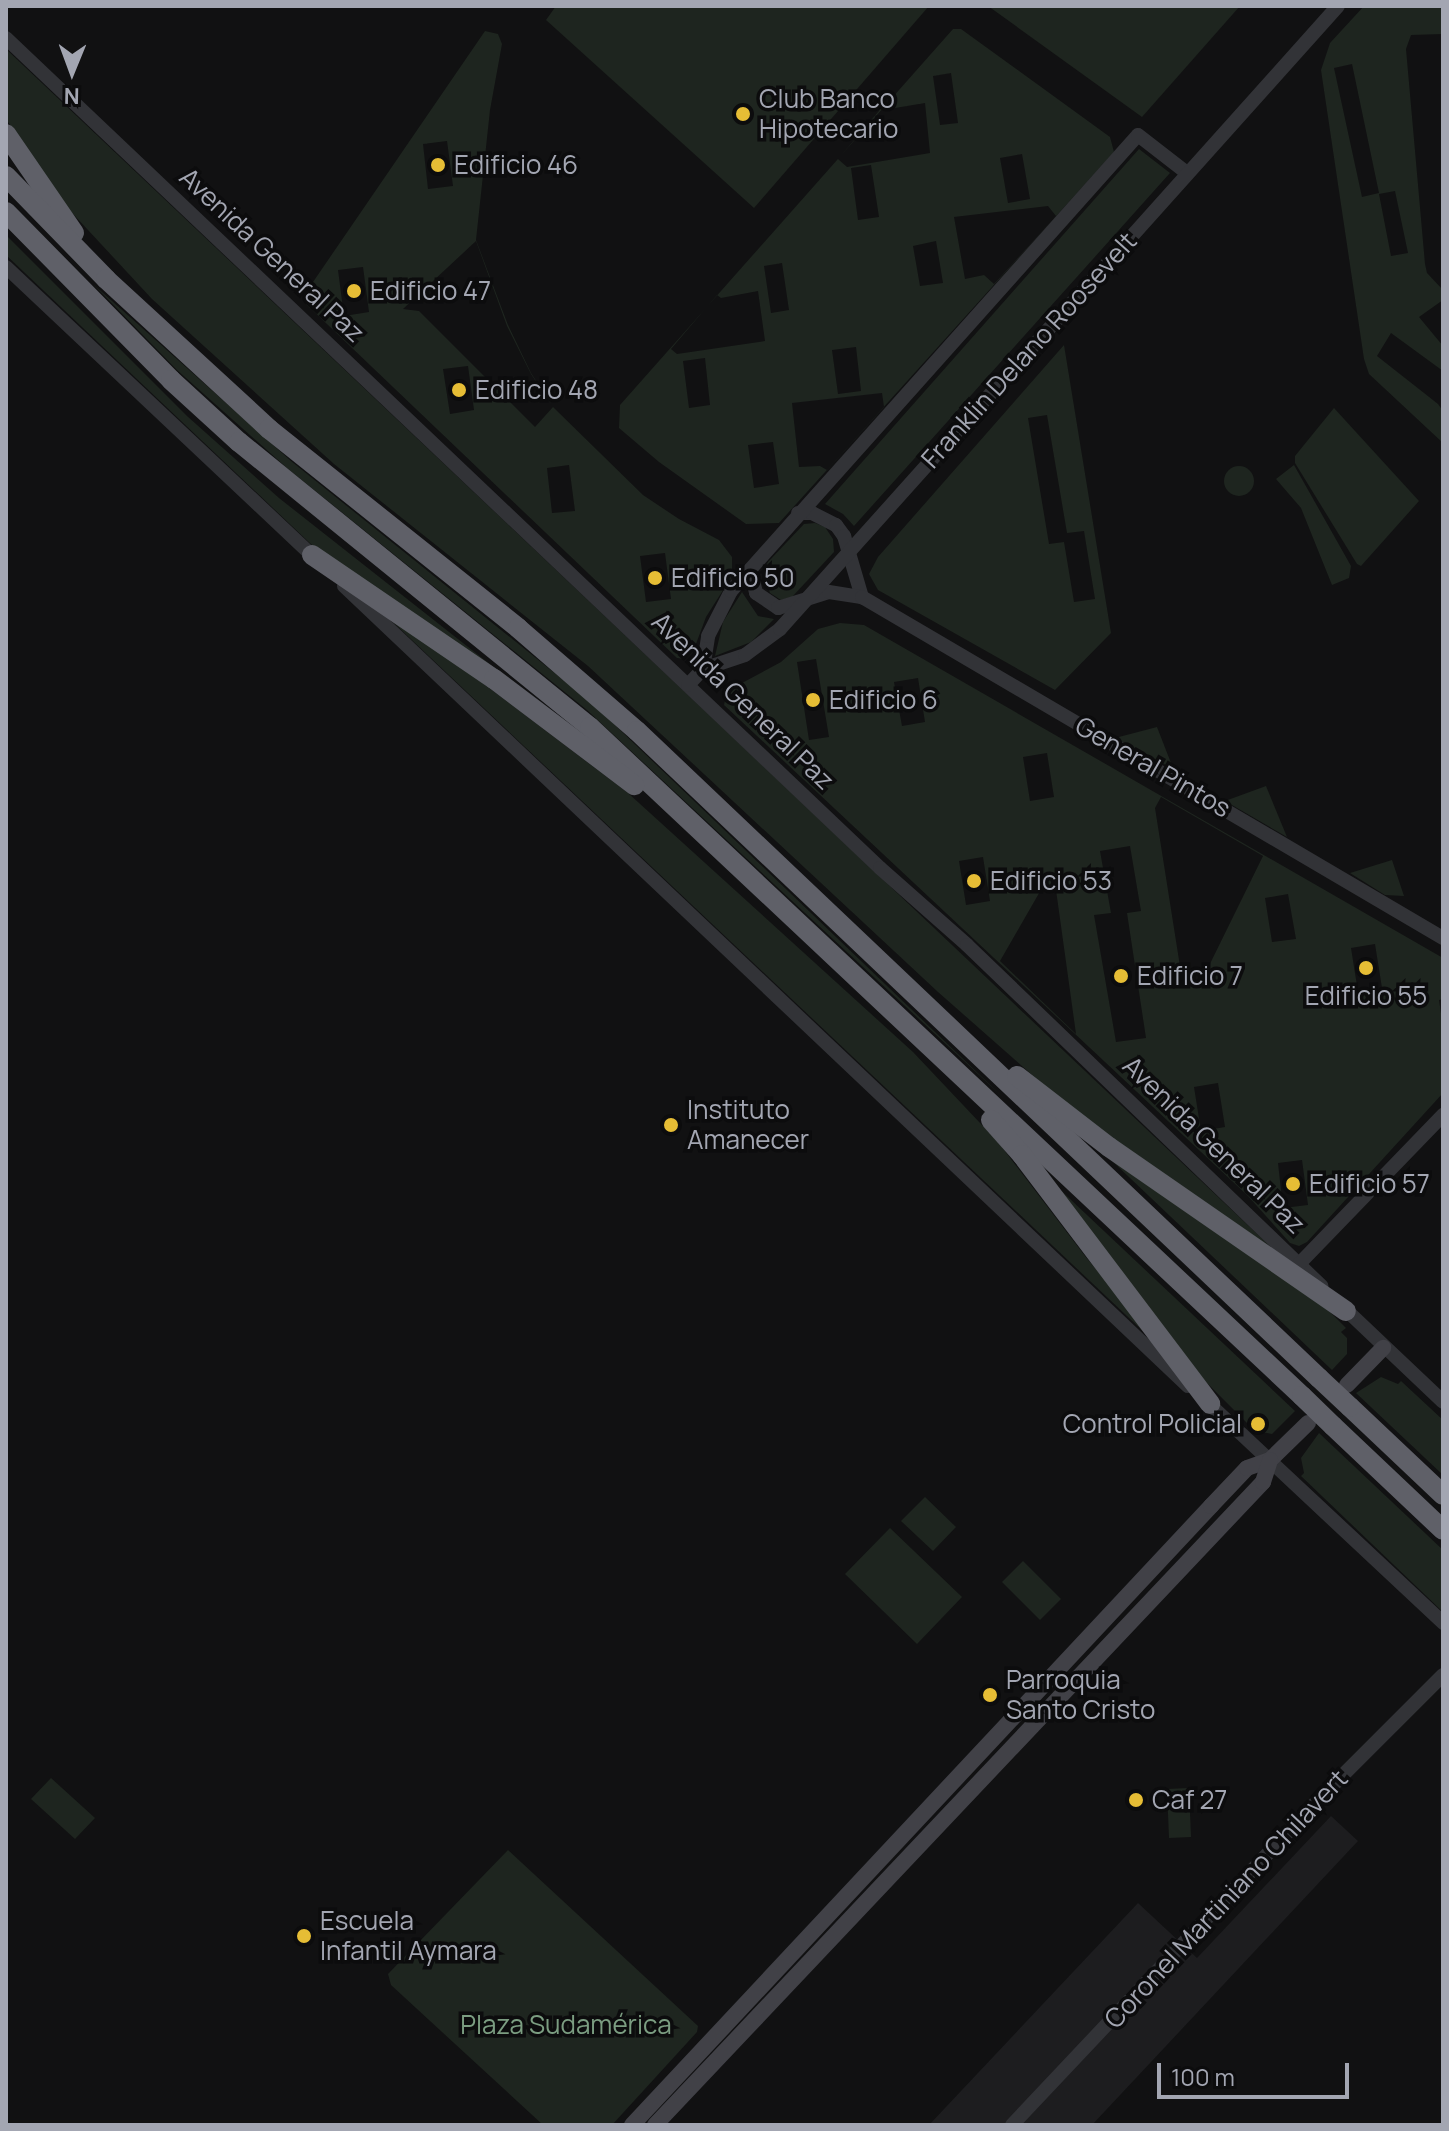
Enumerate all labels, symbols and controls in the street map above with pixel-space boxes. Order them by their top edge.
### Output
north arrow [32,32,112,112]
text: N [63,81,80,111]
place label: Club Banco Hipotecario [759,83,898,144]
marker: Club Banco Hipotecario [734,105,752,123]
place label: Edificio 46 [454,149,578,181]
marker: Edificio 46 [429,156,447,174]
street label: Avenida General Paz [173,161,371,349]
street label: Franklin Delano Roosevelt [915,226,1143,474]
place label: Edificio 47 [370,275,491,307]
marker: Edificio 47 [345,282,363,300]
place label: Edificio 48 [475,374,598,406]
marker: Edificio 48 [450,381,468,399]
place label: Edificio 50 [671,562,794,594]
marker: Edificio 50 [646,569,664,587]
street label: Avenida General Paz [645,606,841,796]
place label: Edificio 6 [829,684,938,716]
marker: Edificio 6 [804,691,822,709]
street label: General Pintos [1070,710,1236,824]
place label: Edificio 53 [990,865,1112,897]
marker: Edificio 53 [965,872,983,890]
marker: Edificio 55 [1357,959,1375,977]
place label: Edificio 7 [1137,960,1243,992]
marker: Edificio 7 [1112,967,1130,985]
place label: Edificio 55 [1305,980,1427,1012]
street label: Avenida General Paz [1116,1050,1312,1240]
place label: Instituto Amanecer [687,1094,809,1156]
marker: Instituto Amanecer [662,1116,680,1134]
place label: Edificio 57 [1309,1168,1430,1200]
marker: Edificio 57 [1284,1175,1302,1193]
place label: Control Policial [1063,1408,1242,1440]
marker: Control Policial [1249,1415,1267,1433]
place label: Parroquia Santo Cristo [1006,1664,1155,1726]
marker: Parroquia Santo Cristo [981,1686,999,1704]
street label: Coronel Martiniano Chilavert [1098,1763,1354,2035]
place label: Caf 27 [1152,1784,1227,1816]
marker: Caf 27 [1127,1791,1145,1809]
place label: Escuela Infantil Aymara [320,1905,497,1966]
marker: Escuela Infantil Aymara [295,1927,313,1945]
park label: Plaza Sudamérica [460,2009,672,2041]
scale bar [1161,2047,1353,2097]
text: 100 m [1171,2060,1235,2093]

